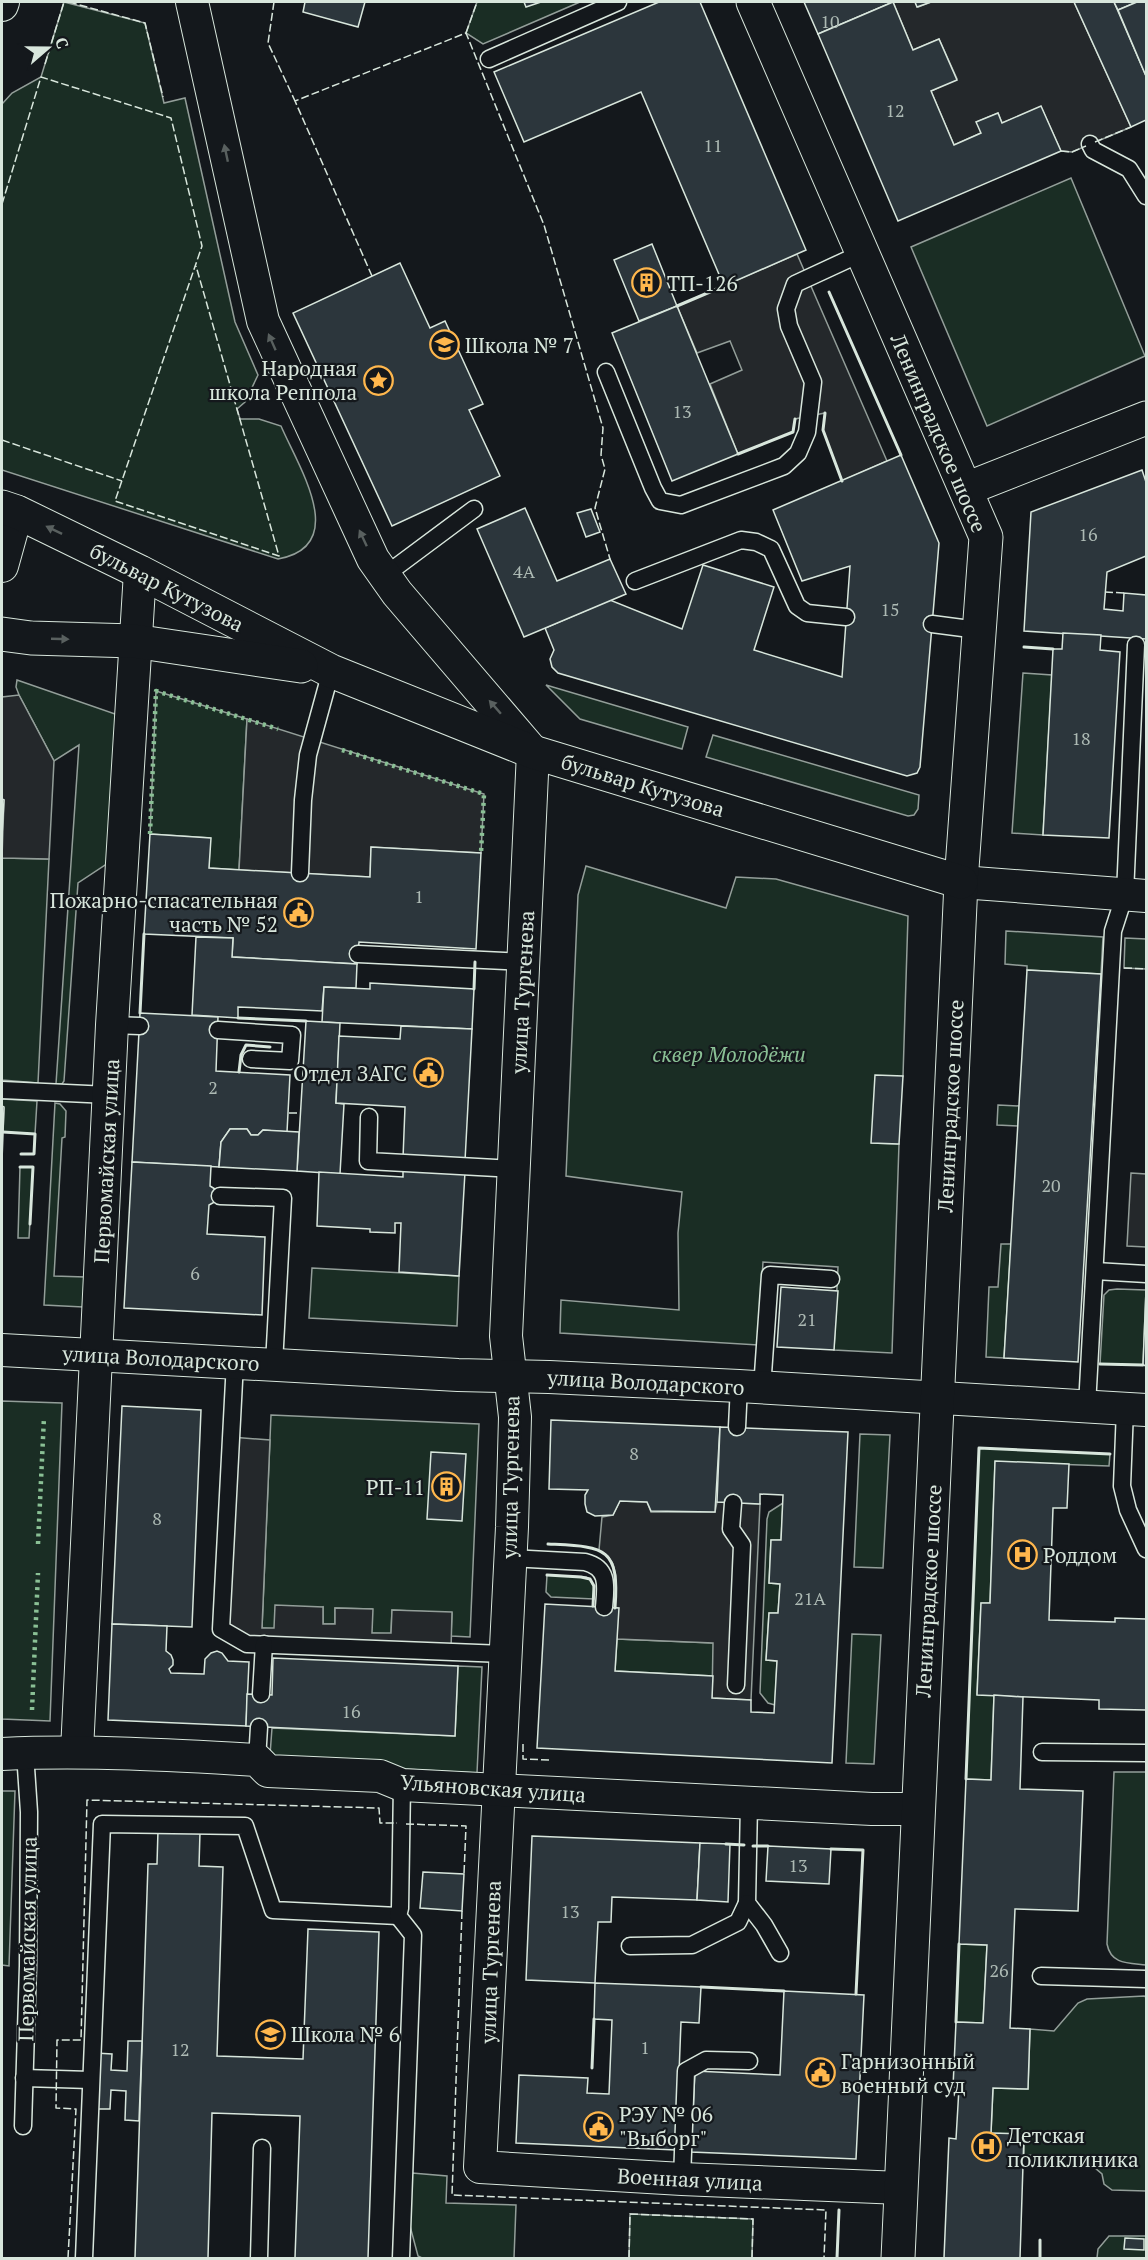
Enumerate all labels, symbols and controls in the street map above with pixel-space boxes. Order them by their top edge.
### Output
house number: 10 [820,9,840,33]
north arrow [18,18,78,78]
text: С [50,34,74,52]
house number: 12 [885,98,905,122]
house number: 11 [703,133,723,157]
one-way arrow [220,144,230,162]
building icon: ТП-126 [630,267,662,299]
place label: ТП-126 [667,269,738,297]
school or university icon: Школа № 7 [428,329,460,361]
street label: Ленинградское шоссе [884,329,994,537]
place label: Школа № 7 [465,331,574,359]
one-way arrow [268,333,277,350]
place label: Народная школа Реппола [209,354,357,406]
place icon: Народная школа Реппола [362,364,394,396]
house number: 13 [672,399,692,423]
house number: 16 [1078,522,1098,546]
one-way arrow [46,526,63,535]
one-way arrow [358,529,367,546]
street label: бульвар Кутузова [85,536,249,638]
house number: 4А [513,559,536,583]
house number: 15 [880,597,900,621]
one-way arrow [50,634,69,643]
one-way arrow [489,700,502,715]
house number: 18 [1071,726,1091,750]
street label: бульвар Кутузова [558,747,728,823]
house number: 1 [414,884,424,908]
place label: Пожарно-спасательная часть № 52 [50,886,278,938]
public building icon: Пожарно-спасательная часть № 52 [283,896,315,928]
street label: улица Тургенева [504,909,540,1075]
street label: Ленинградское шоссе [930,999,970,1214]
park label: сквер Молодёжи [652,1040,806,1068]
public building icon: Отдел ЗАГС [412,1057,444,1089]
street label: Первомайская улица [87,1058,125,1264]
place label: Отдел ЗАГС [293,1059,407,1087]
house number: 2 [208,1075,218,1099]
house number: 20 [1041,1173,1061,1197]
house number: 6 [190,1261,200,1285]
house number: 21 [797,1307,817,1331]
street label: улица Володарского [61,1339,260,1377]
street label: улица Володарского [546,1363,745,1401]
street label: улица Тургенева [495,1395,525,1560]
house number: 8 [629,1441,639,1465]
building icon: РП-11 [430,1471,462,1503]
place label: РП-11 [366,1473,425,1501]
street label: Ленинградское шоссе [908,1484,948,1699]
house number: 8 [152,1506,162,1530]
hospital icon: Роддом [1006,1539,1038,1571]
place label: Роддом [1043,1541,1117,1569]
house number: 21А [794,1586,826,1610]
house number: 16 [341,1699,361,1723]
street label: Ульяновская улица [399,1768,587,1808]
street label: Первомайская улица [11,1836,43,2042]
house number: 13 [788,1853,808,1877]
street label: улица Тургенева [473,1880,507,2045]
house number: 13 [560,1899,580,1923]
house number: 26 [989,1958,1009,1982]
school or university icon: Школа № 6 [254,2018,286,2050]
place label: Школа № 6 [291,2020,400,2048]
house number: 1 [640,2035,650,2059]
house number: 12 [170,2037,190,2061]
place label: Гарнизонный военный суд [841,2047,975,2099]
public building icon: Гарнизонный военный суд [804,2057,836,2089]
place label: РЭУ № 06 "Выборг" [619,2100,713,2152]
public building icon: РЭУ № 06 "Выборг" [582,2110,614,2142]
place label: Детская поликлиника [1007,2121,1139,2173]
hospital icon: Детская поликлиника [970,2131,1002,2163]
street label: Военная улица [617,2161,764,2197]

